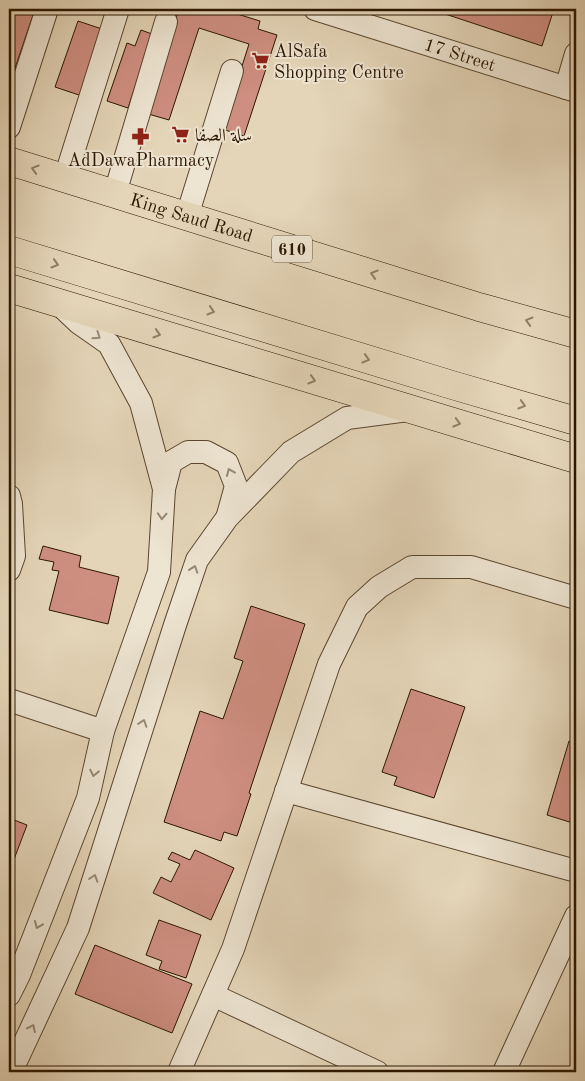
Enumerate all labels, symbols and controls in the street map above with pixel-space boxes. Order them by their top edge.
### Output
street label: 17 Street [422,36,498,75]
place label: AlSafa Shopping Centre [274,43,404,82]
supermarket icon: AlSafa Shopping Centre [250,51,270,71]
supermarket icon: سلة الصفا [171,125,191,145]
pharmacy icon: AdDawaPharmacy [131,127,151,147]
place label: سلة الصفا [195,127,252,145]
place label: AdDawaPharmacy [68,152,215,170]
one-way arrow [31,164,39,174]
street label: King Saud Road [128,191,255,246]
road number: 610 [272,235,312,262]
one-way arrow [51,258,59,268]
one-way arrow [370,269,378,279]
one-way arrow [206,306,214,316]
one-way arrow [526,316,534,326]
one-way arrow [152,328,160,338]
one-way arrow [91,330,101,339]
one-way arrow [362,353,370,363]
one-way arrow [308,375,316,385]
one-way arrow [517,400,525,410]
one-way arrow [452,418,460,428]
one-way arrow [226,468,236,477]
one-way arrow [157,512,168,520]
one-way arrow [188,565,198,574]
one-way arrow [138,720,148,728]
one-way arrow [89,768,100,777]
one-way arrow [88,874,98,883]
one-way arrow [34,920,44,929]
one-way arrow [25,1024,36,1033]

